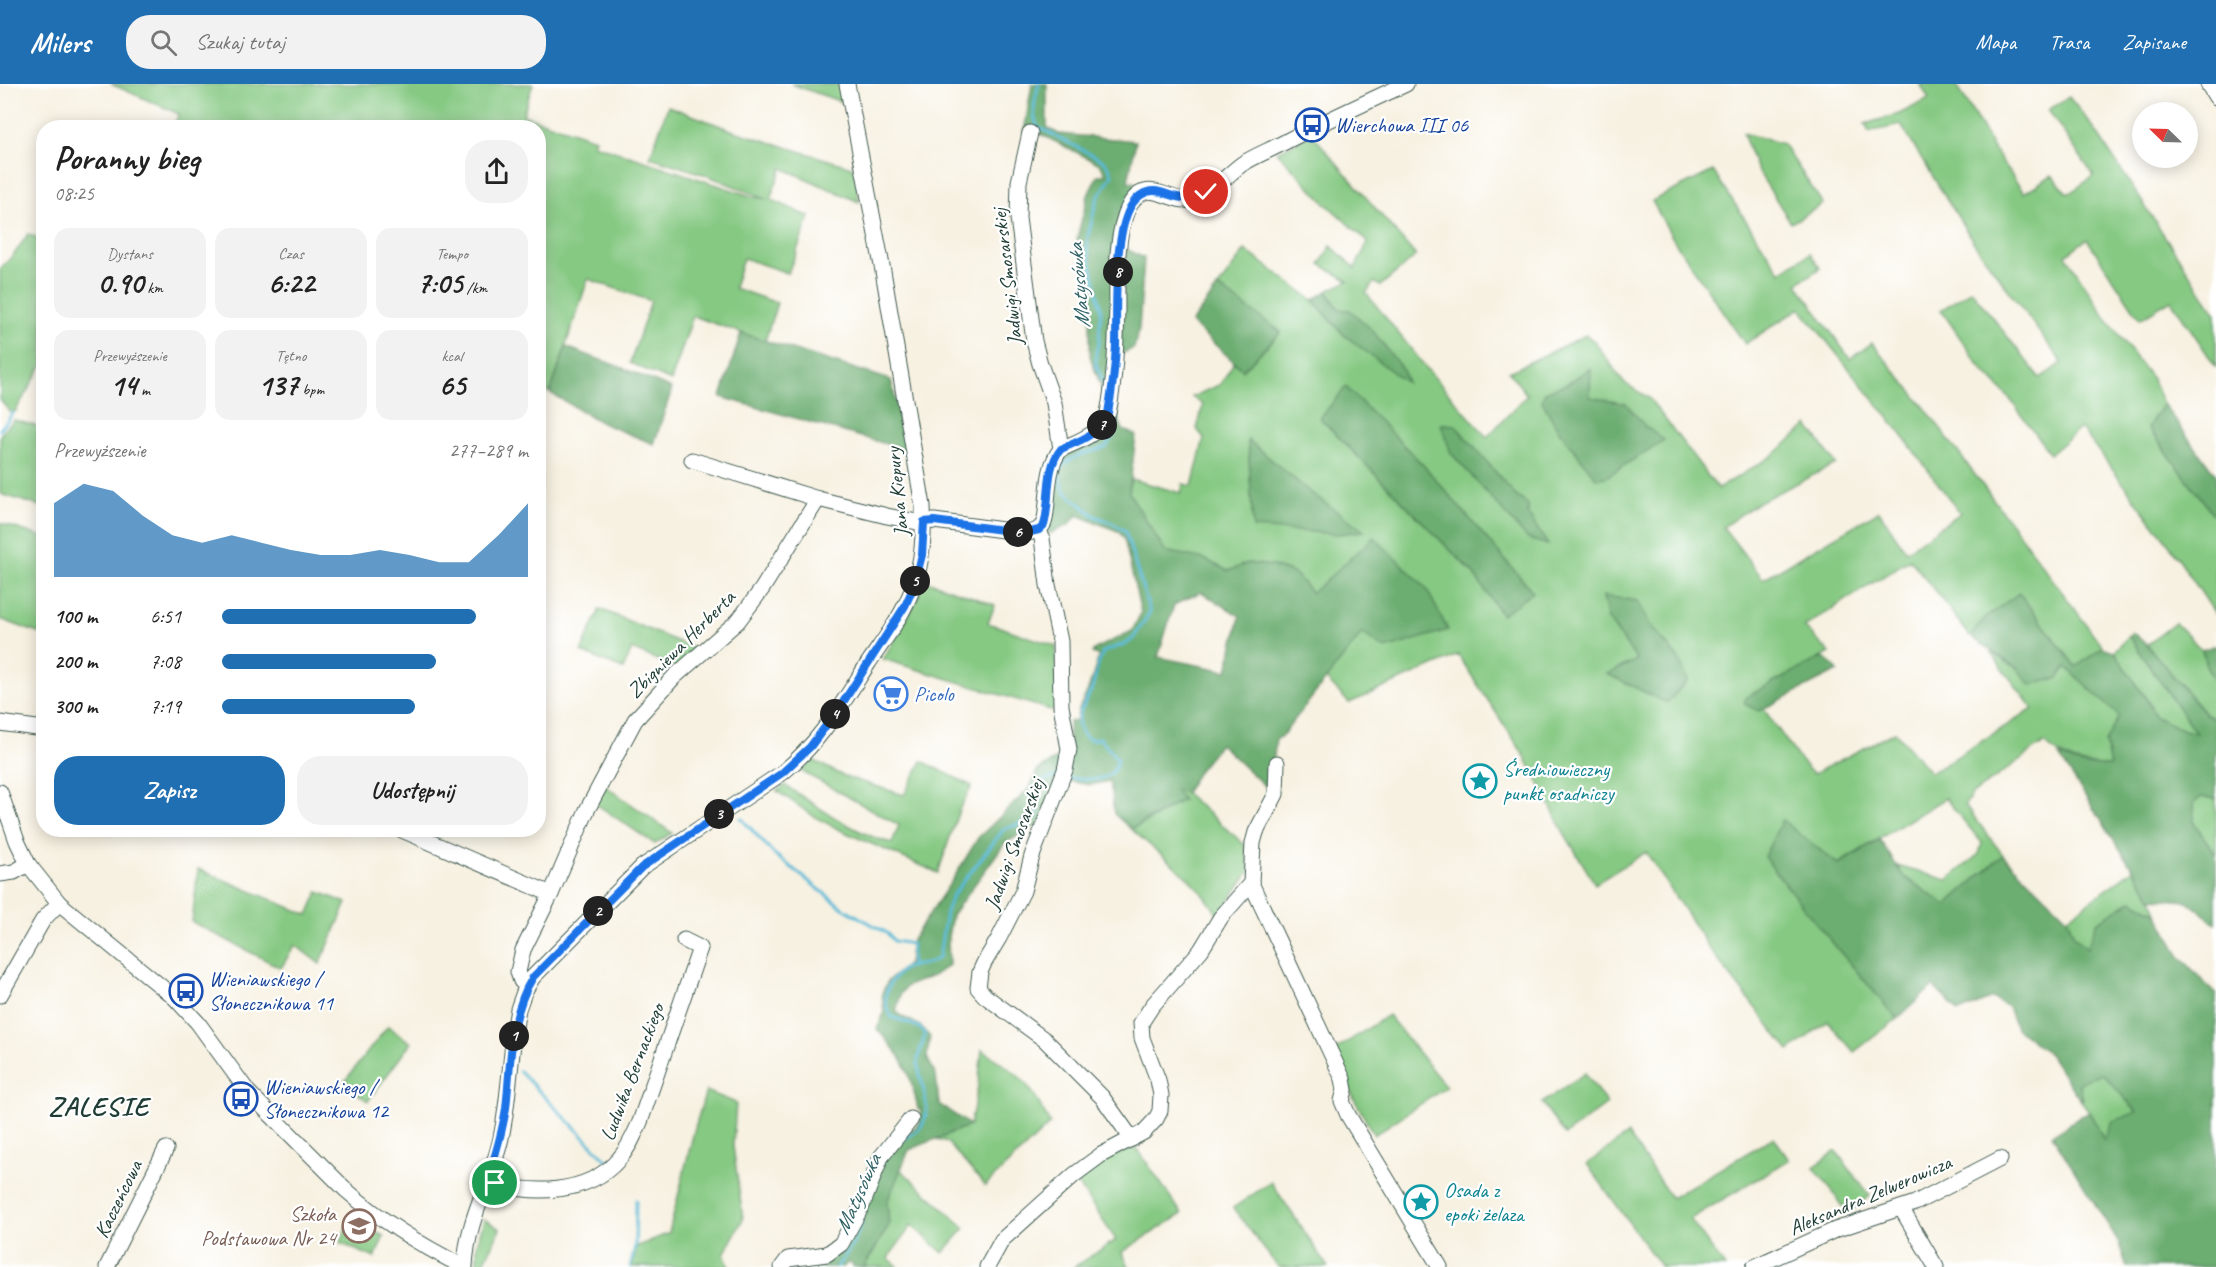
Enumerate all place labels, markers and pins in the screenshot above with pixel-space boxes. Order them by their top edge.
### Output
bus stop icon: Wierchowa III 06 [1294,107,1330,143]
place label: Wierchowa III 06 [1335,112,1469,138]
pin [1180,166,1231,217]
pin: 8 [1103,257,1133,287]
pin: 7 [1087,410,1117,440]
pin: 6 [1003,517,1033,547]
pin: 5 [900,566,930,596]
supermarket icon: Picolo [873,676,909,712]
place label: Picolo [914,681,955,707]
pin: 4 [820,699,850,729]
place label: Średniowieczny punkt osadniczy [1503,756,1615,806]
place icon: Średniowieczny punkt osadniczy [1462,763,1498,799]
pin: 3 [704,799,734,829]
pin: 2 [583,896,613,926]
place label: Wieniawskiego / Słonecznikowa 11 [209,966,335,1016]
bus stop icon: Wieniawskiego / Słonecznikowa 11 [168,973,204,1009]
pin: 1 [499,1021,529,1051]
place label: Wieniawskiego / Słonecznikowa 12 [264,1074,390,1124]
bus stop icon: Wieniawskiego / Słonecznikowa 12 [223,1081,259,1117]
pin [469,1157,520,1208]
place label: Osada z epoki żelaza [1444,1177,1526,1227]
place icon: Osada z epoki żelaza [1403,1184,1439,1220]
place label: Szkoła Podstawowa Nr 24 [201,1201,339,1251]
school or university icon: Szkoła Podstawowa Nr 24 [341,1208,377,1244]

